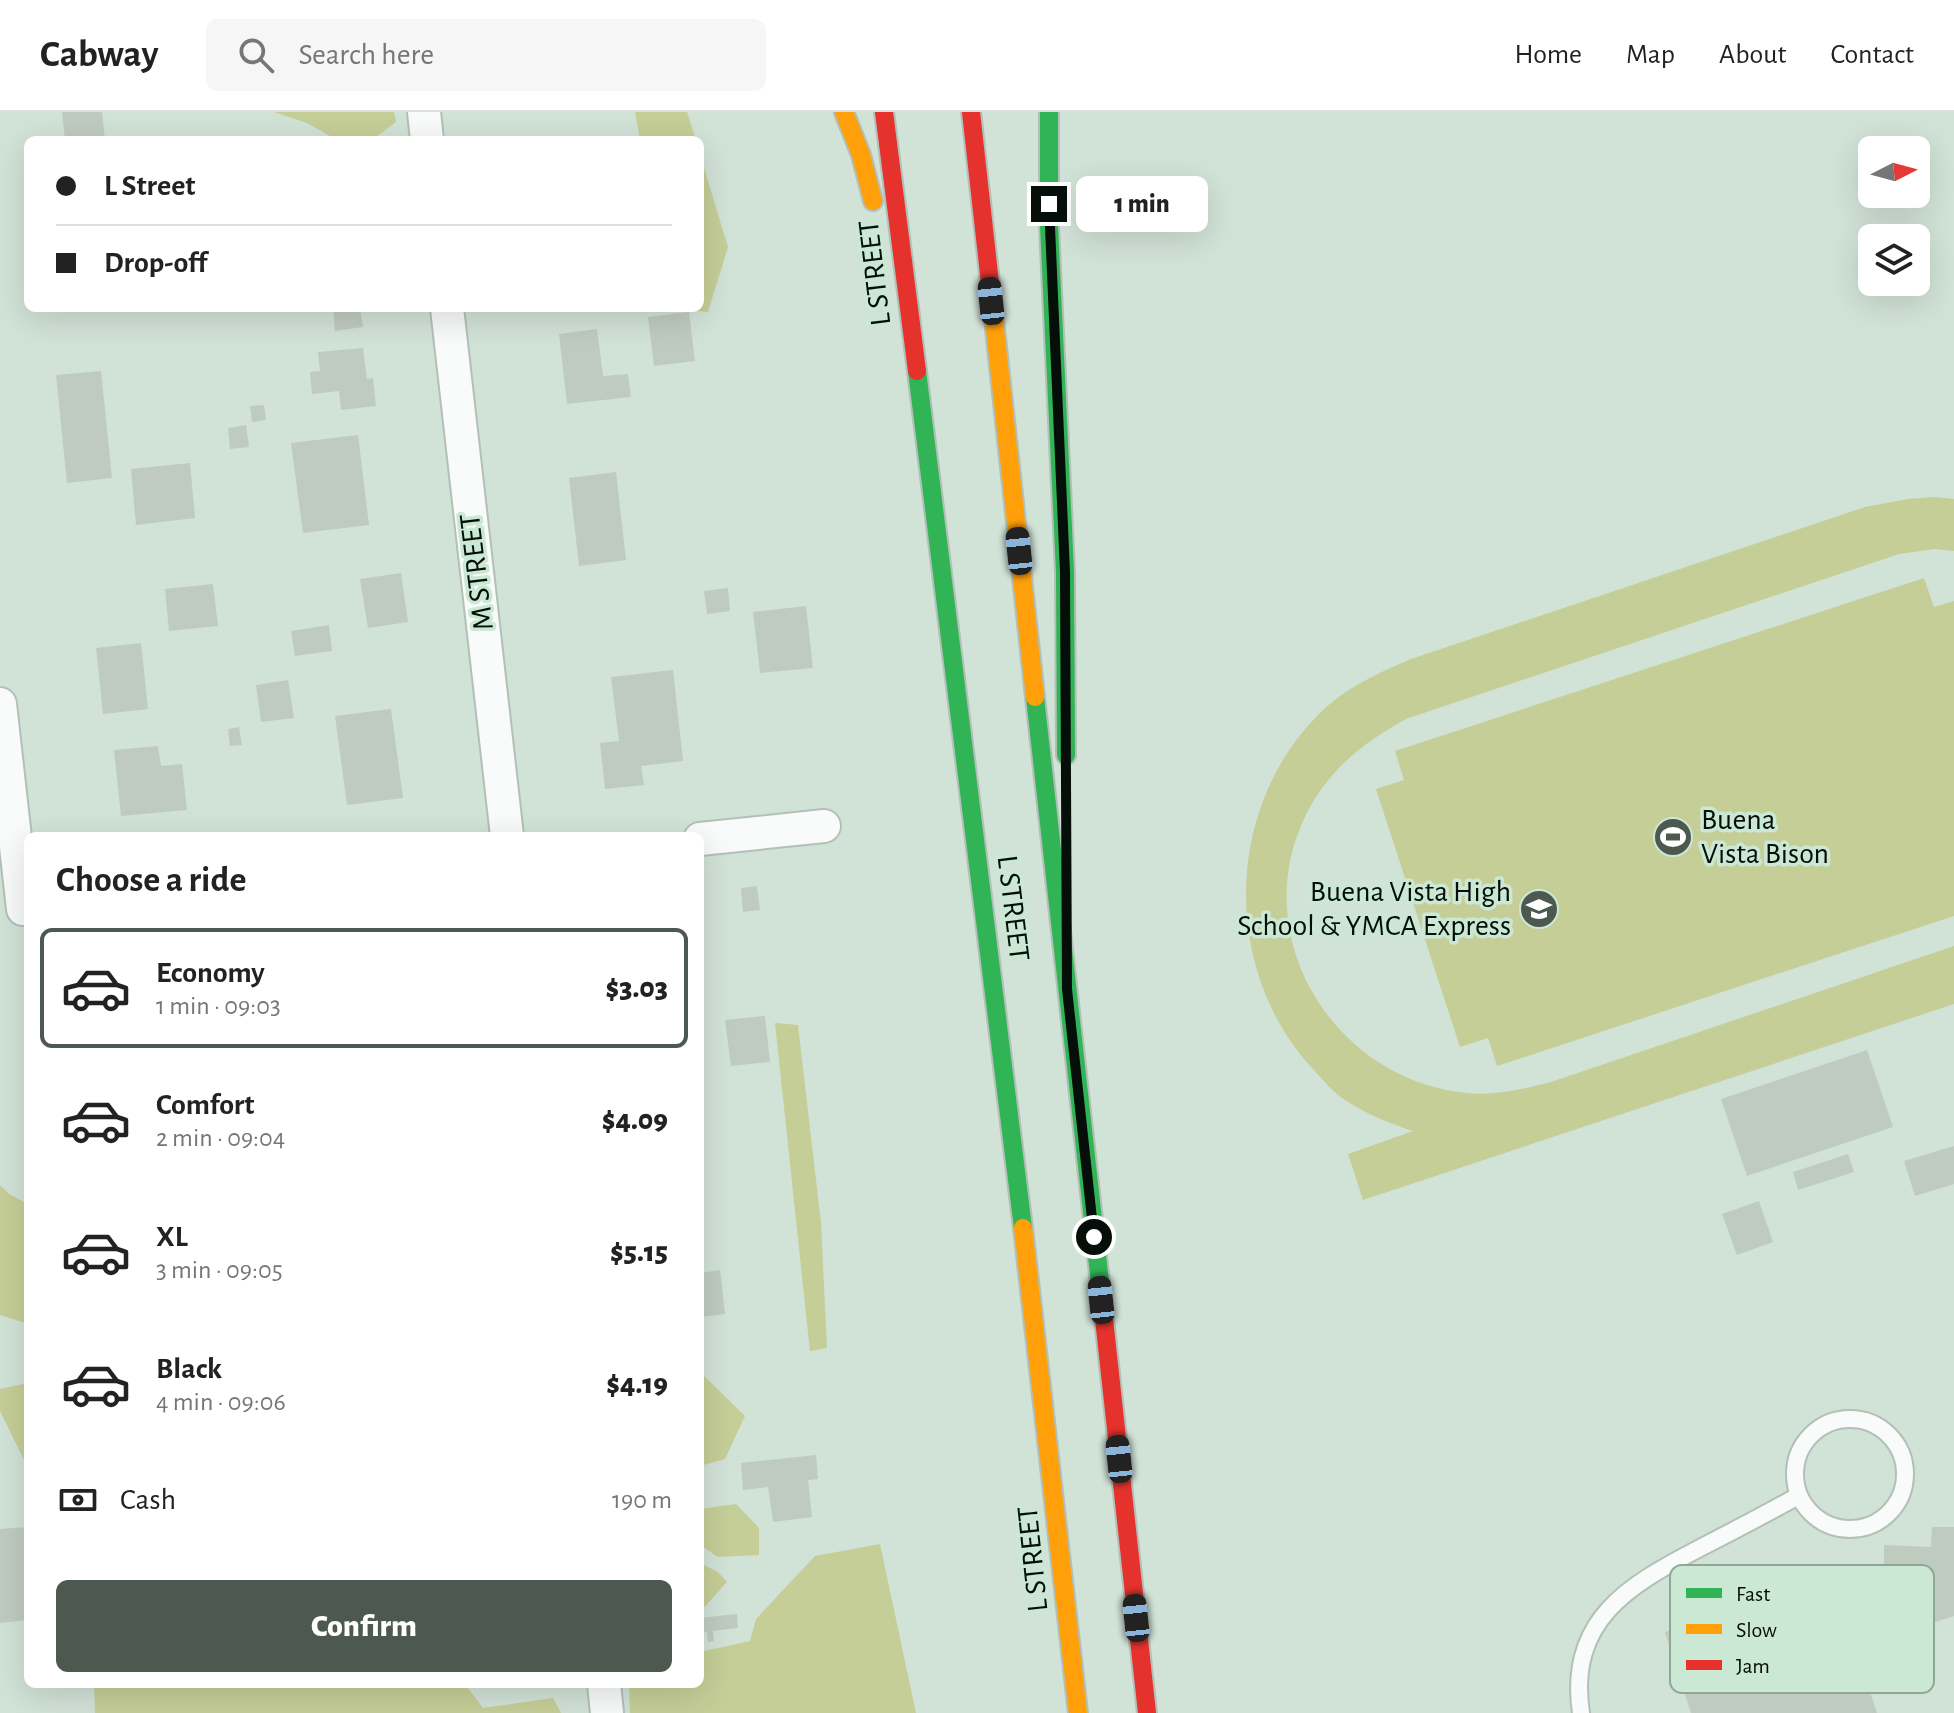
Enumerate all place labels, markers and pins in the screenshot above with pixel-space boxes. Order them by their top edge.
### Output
place label: Buena Vista Bison [1701,805,1829,869]
sports icon: Buena Vista Bison [1652,816,1694,858]
place label: Buena Vista High School & YMCA Express [1237,877,1511,941]
school or university icon: Buena Vista High School & YMCA Express [1518,888,1560,930]

